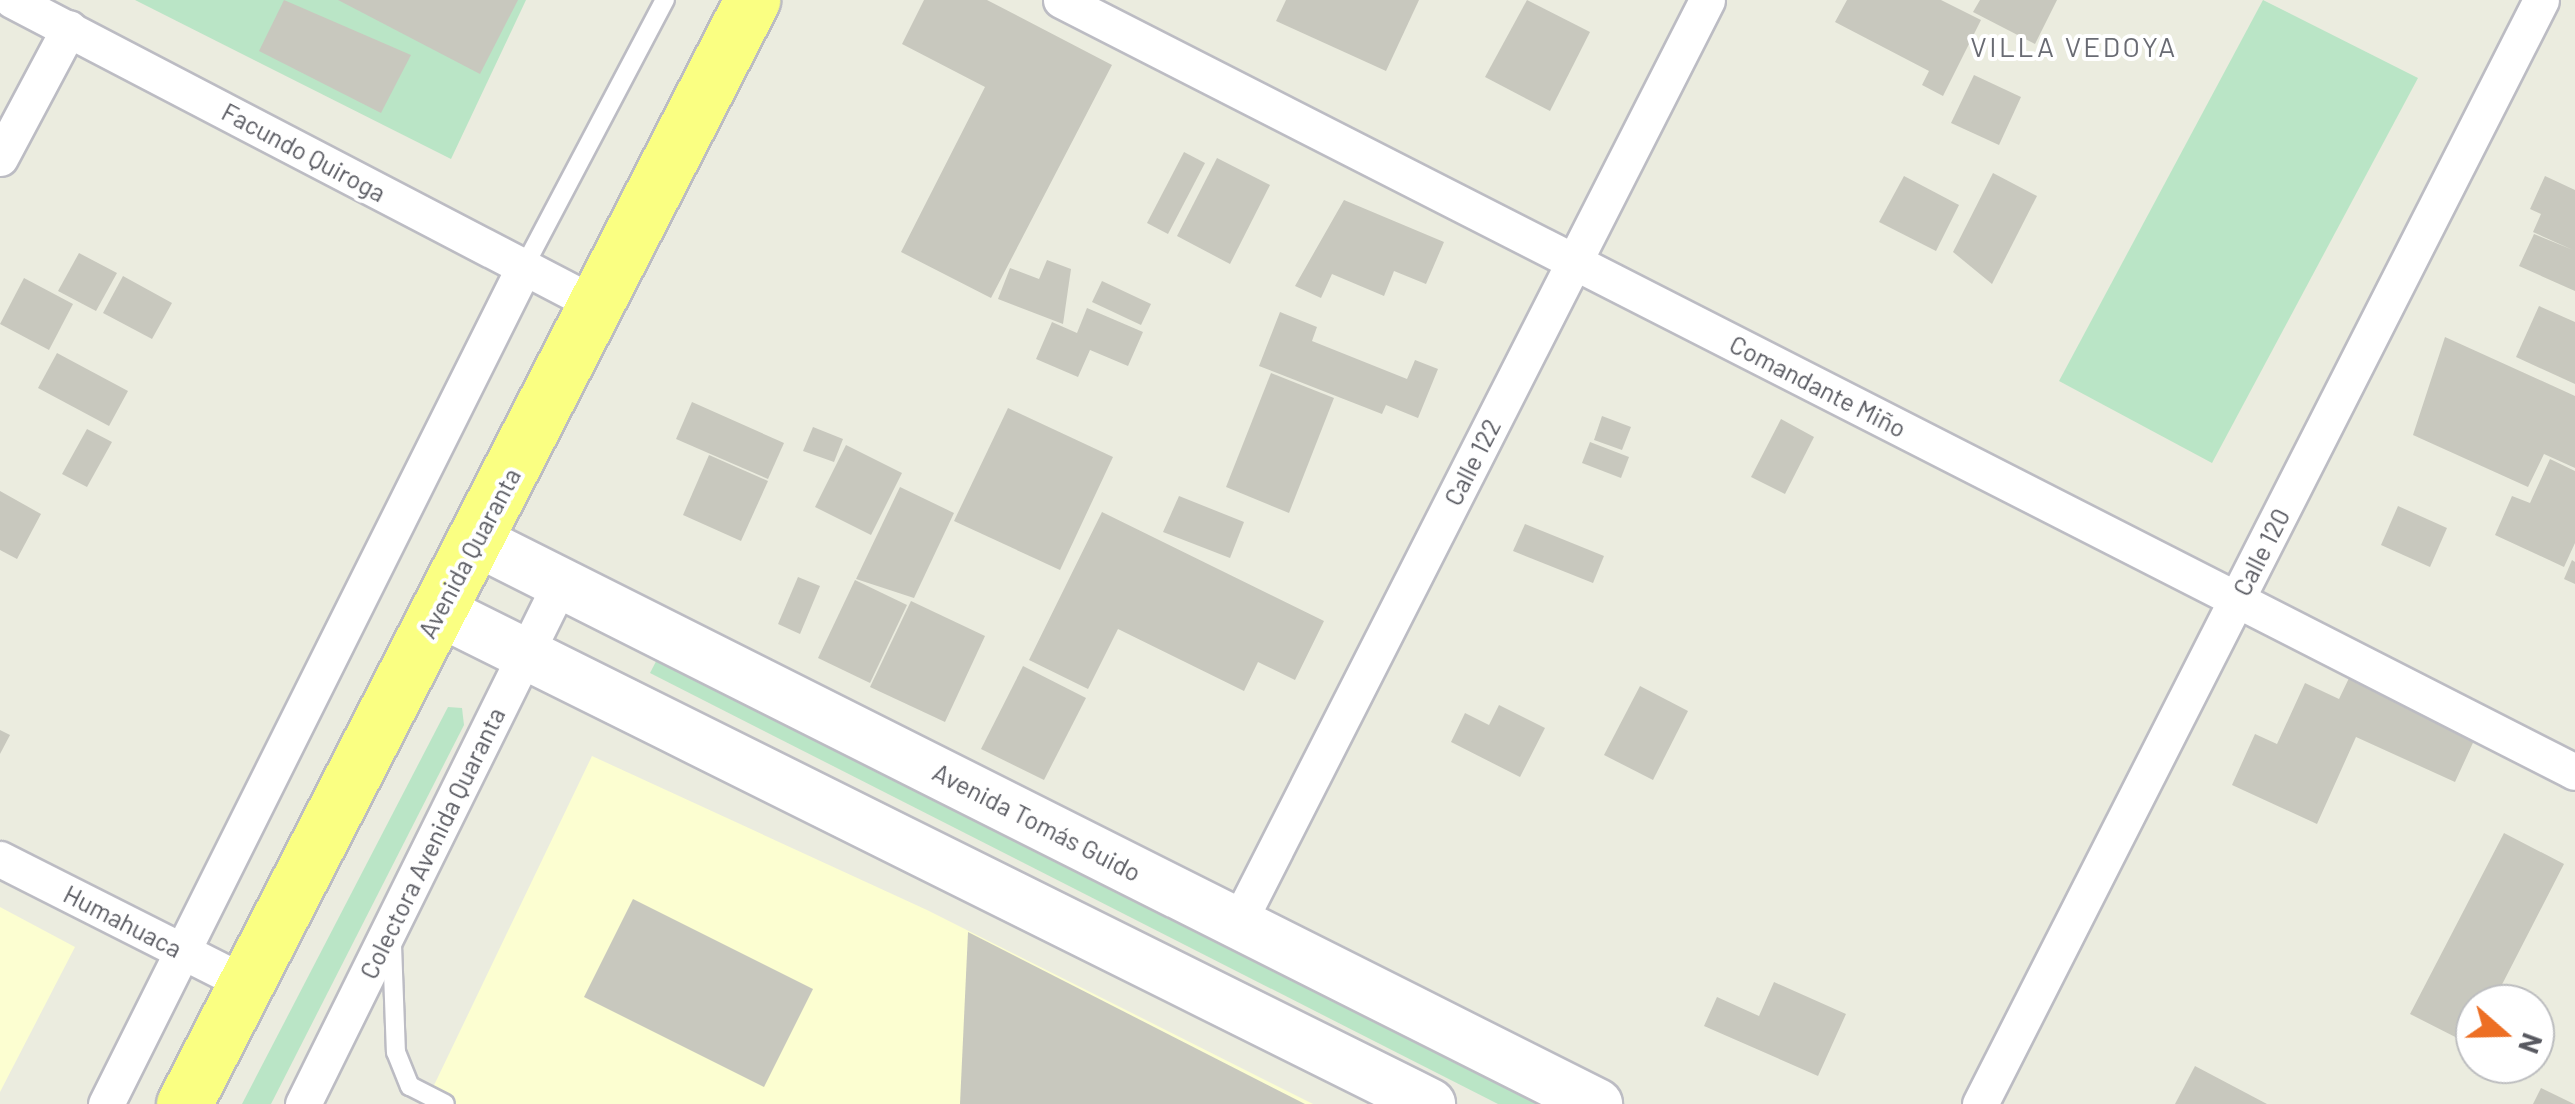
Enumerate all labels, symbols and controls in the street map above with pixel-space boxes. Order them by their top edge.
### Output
district label: VILLA VEDOYA [1970,29,2178,63]
street label: Facundo Quiroga [217,96,391,208]
street label: Comandante Miño [1725,329,1911,443]
street label: Calle 122 [1437,414,1507,510]
street label: Avenida Quaranta [412,463,526,643]
street label: Calle 120 [2226,503,2296,601]
street label: Colectora Avenida Quaranta [353,702,511,984]
street label: Avenida Tomás Guido [928,757,1146,887]
street label: Humahuaca [59,878,187,964]
north arrow [2455,984,2555,1084]
text: N [2512,1029,2550,1058]

